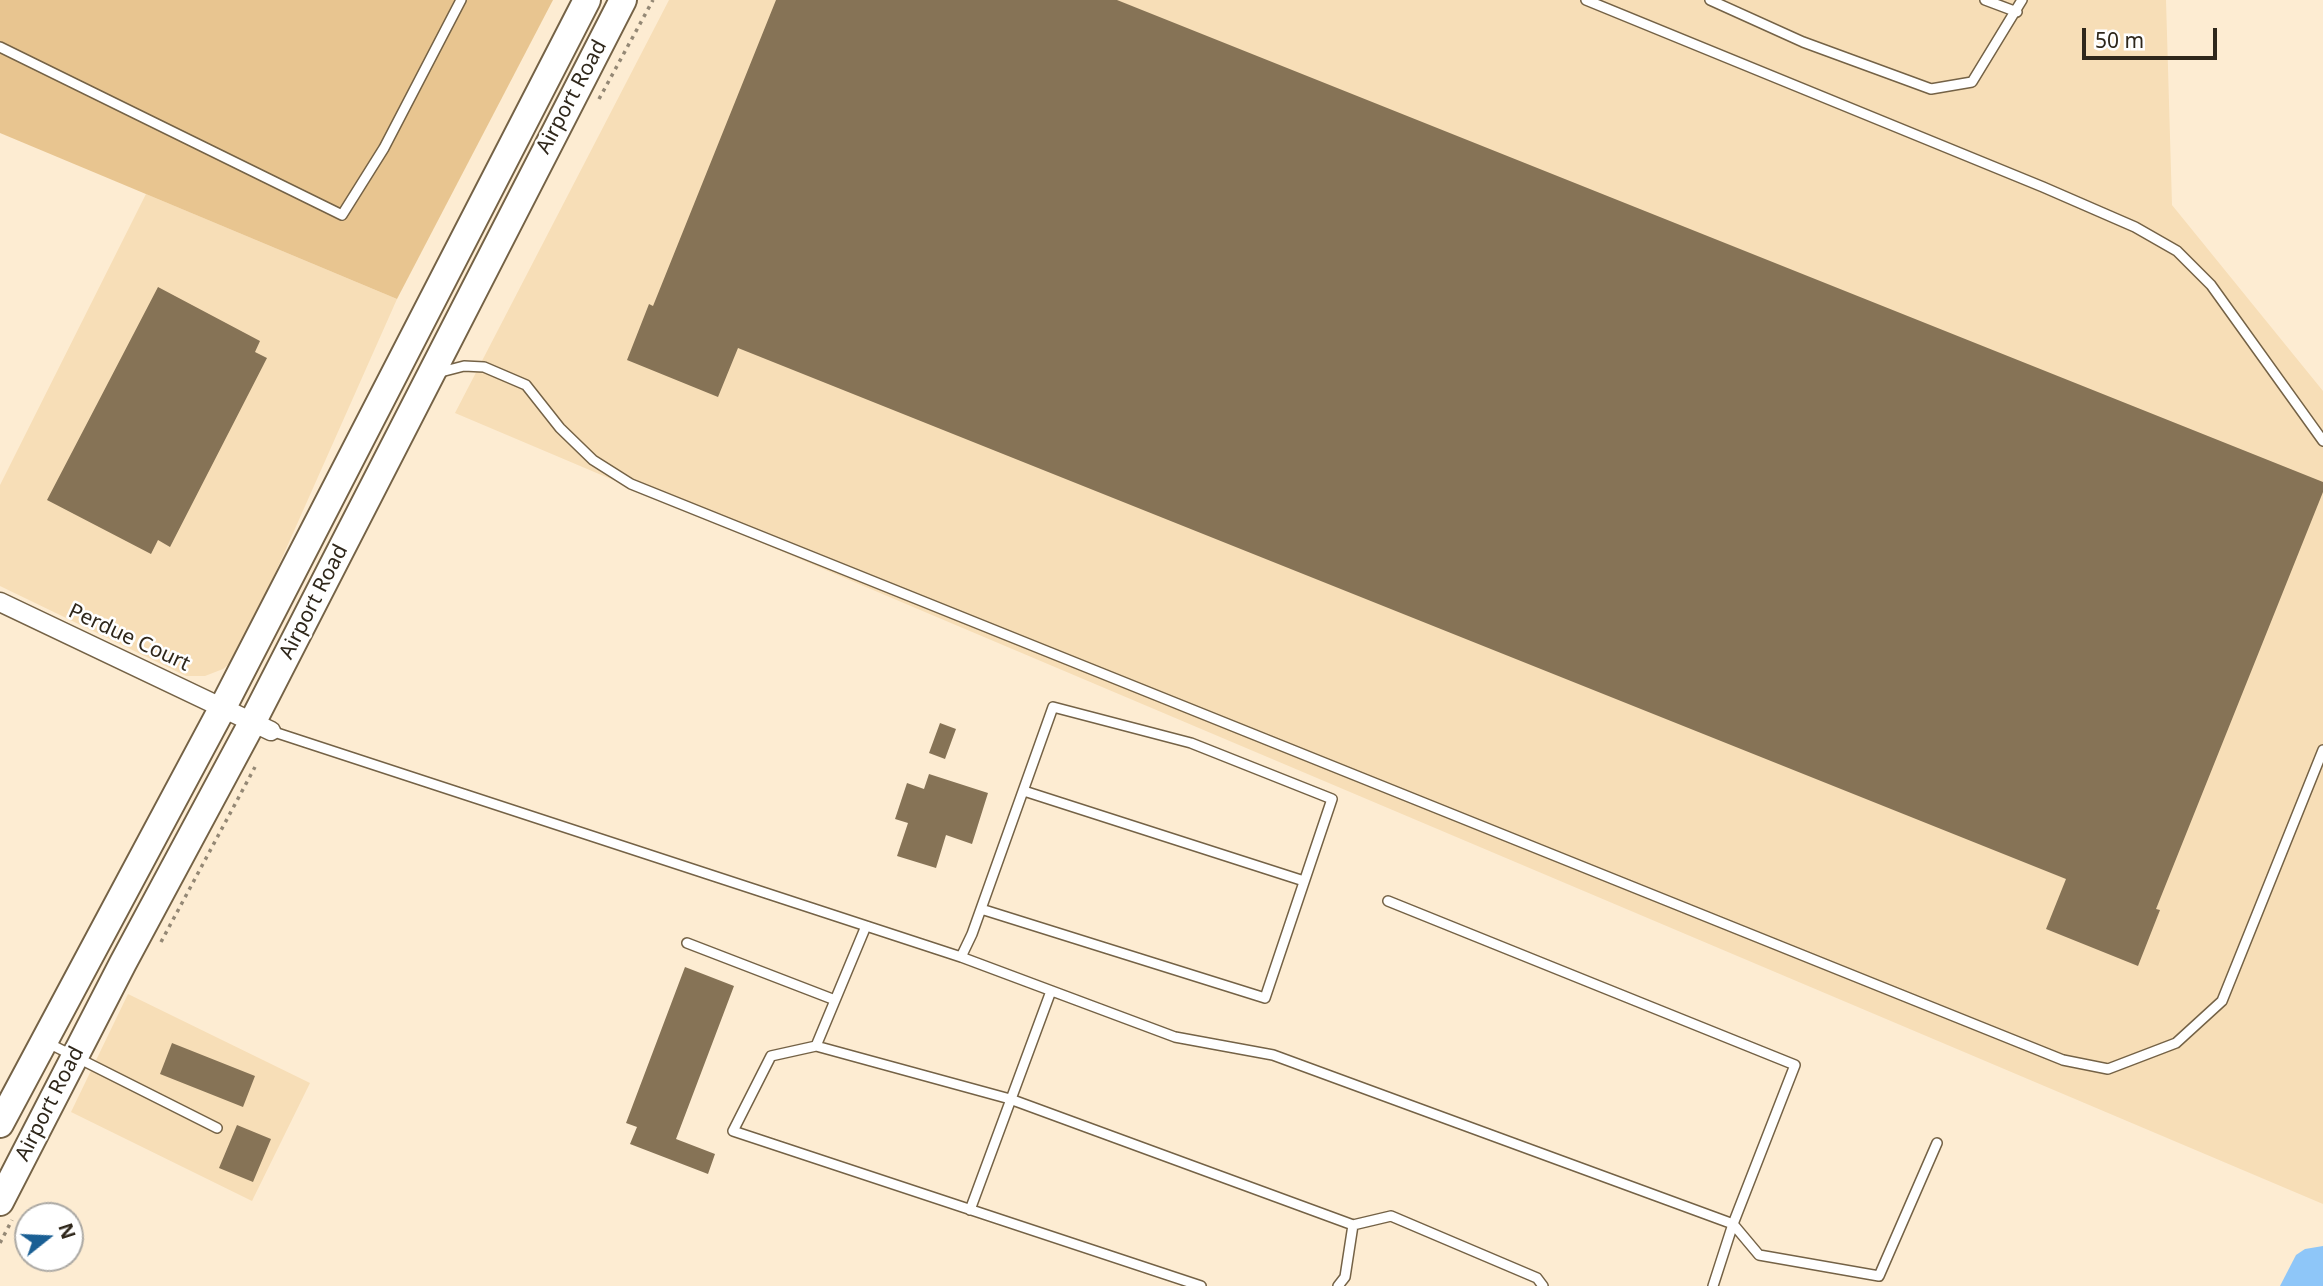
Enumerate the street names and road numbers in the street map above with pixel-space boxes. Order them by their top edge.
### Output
street label: Airport Road [531,36,613,158]
street label: Airport Road [274,540,354,664]
street label: Perdue Court [64,599,194,677]
street label: Airport Road [10,1042,90,1166]

